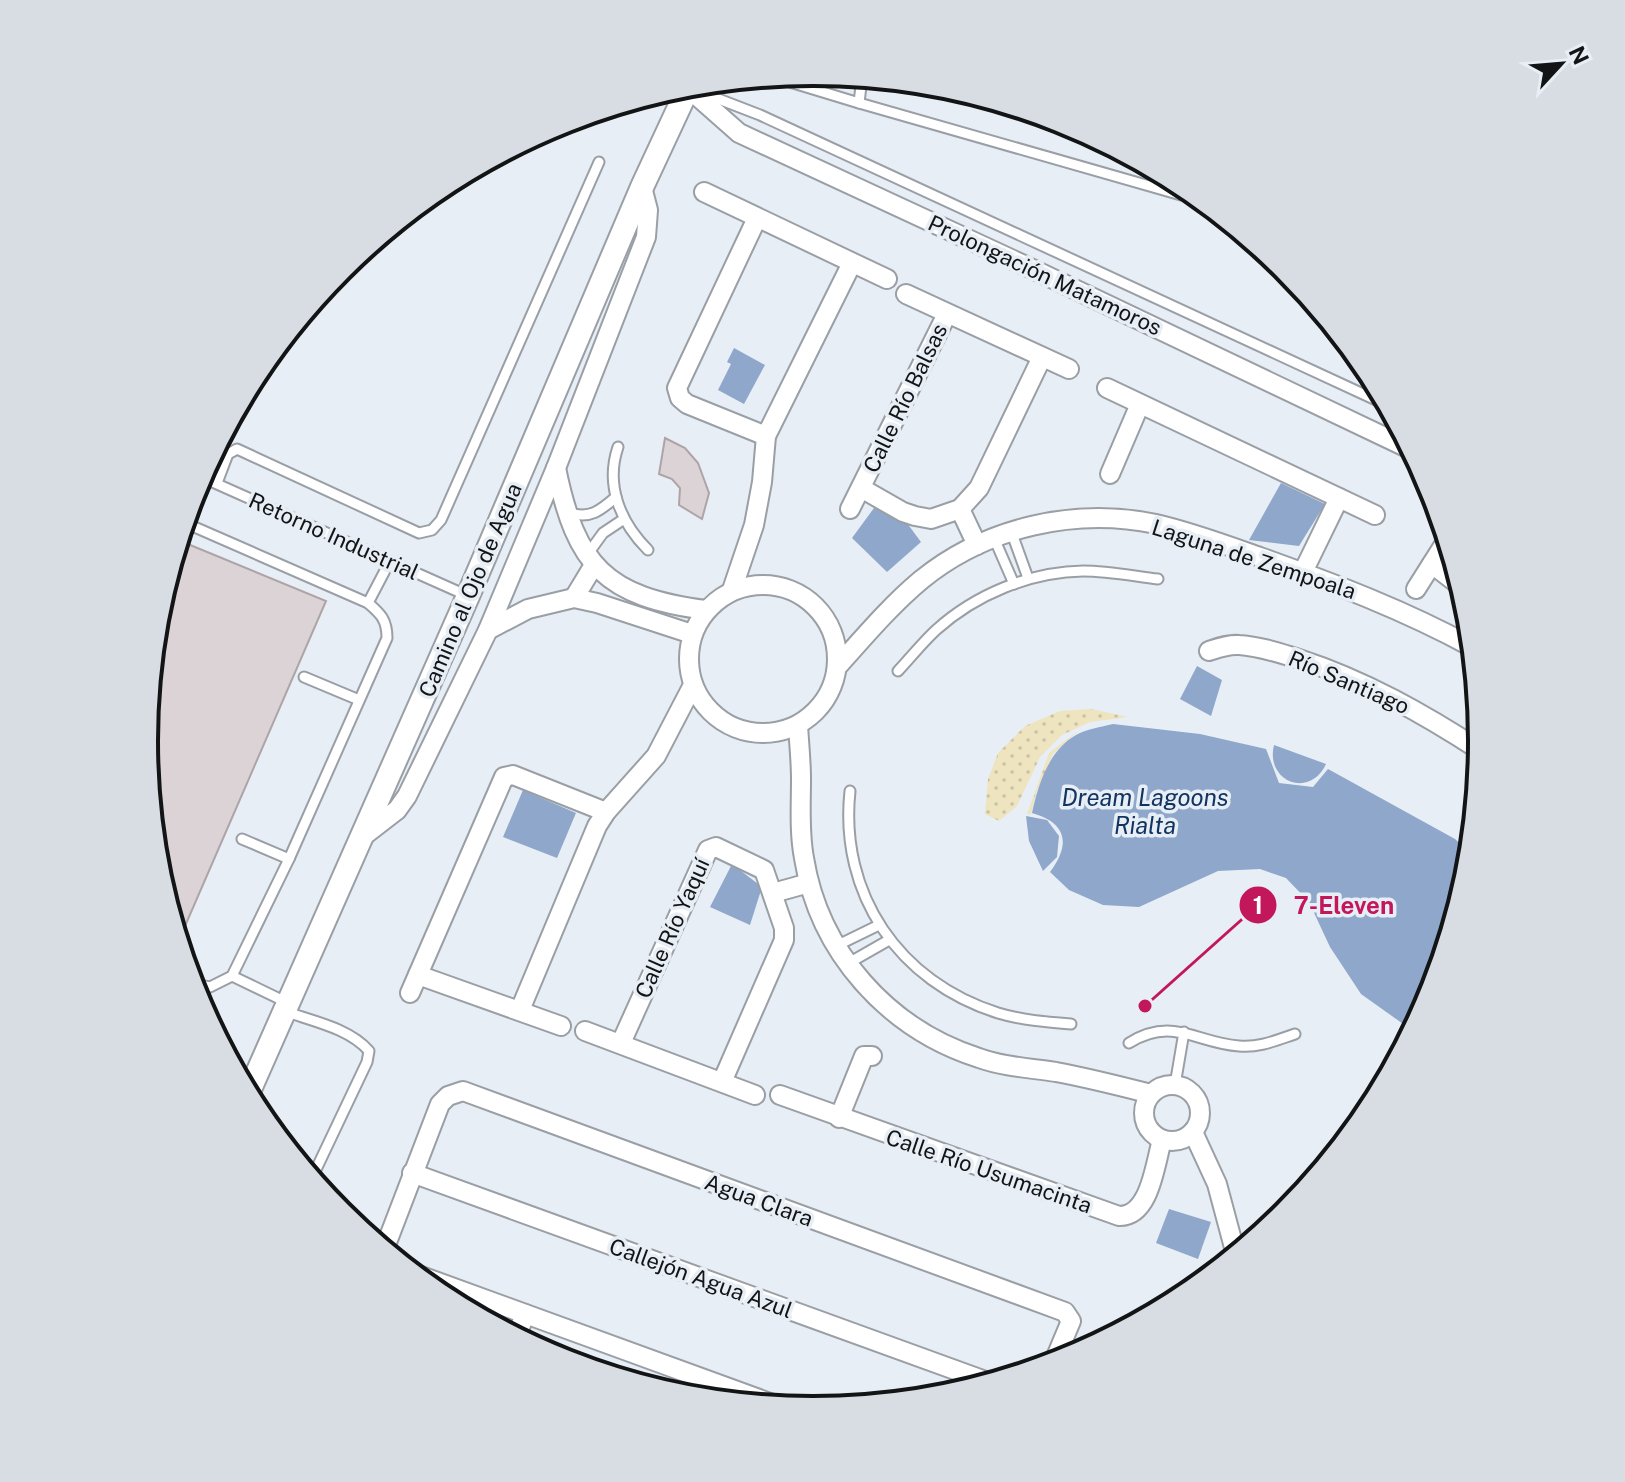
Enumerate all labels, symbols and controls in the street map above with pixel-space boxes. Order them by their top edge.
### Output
north arrow [1521,24,1601,104]
text: N [1564,42,1594,69]
street label: Prolongación Matamoros [924,209,1166,341]
street label: Calle Río Balsas [858,319,952,477]
street label: Camino al Ojo de Agua [413,479,527,701]
street label: Retorno Industrial [245,487,423,585]
street label: Laguna de Zempoala [1149,514,1359,604]
street label: Río Santiago [1285,645,1413,719]
water label: Dream Lagoons Rialta [1062,783,1229,839]
street label: Calle Río Yaquí [630,853,715,1002]
callout: 7-Eleven [1238,881,1410,929]
text: 1 [1253,891,1263,919]
text: 7-Eleven [1294,891,1394,919]
street label: Calle Río Usumacinta [883,1124,1095,1218]
street label: Agua Clara [701,1168,817,1232]
street label: Callejón Agua Azul [606,1233,796,1323]

